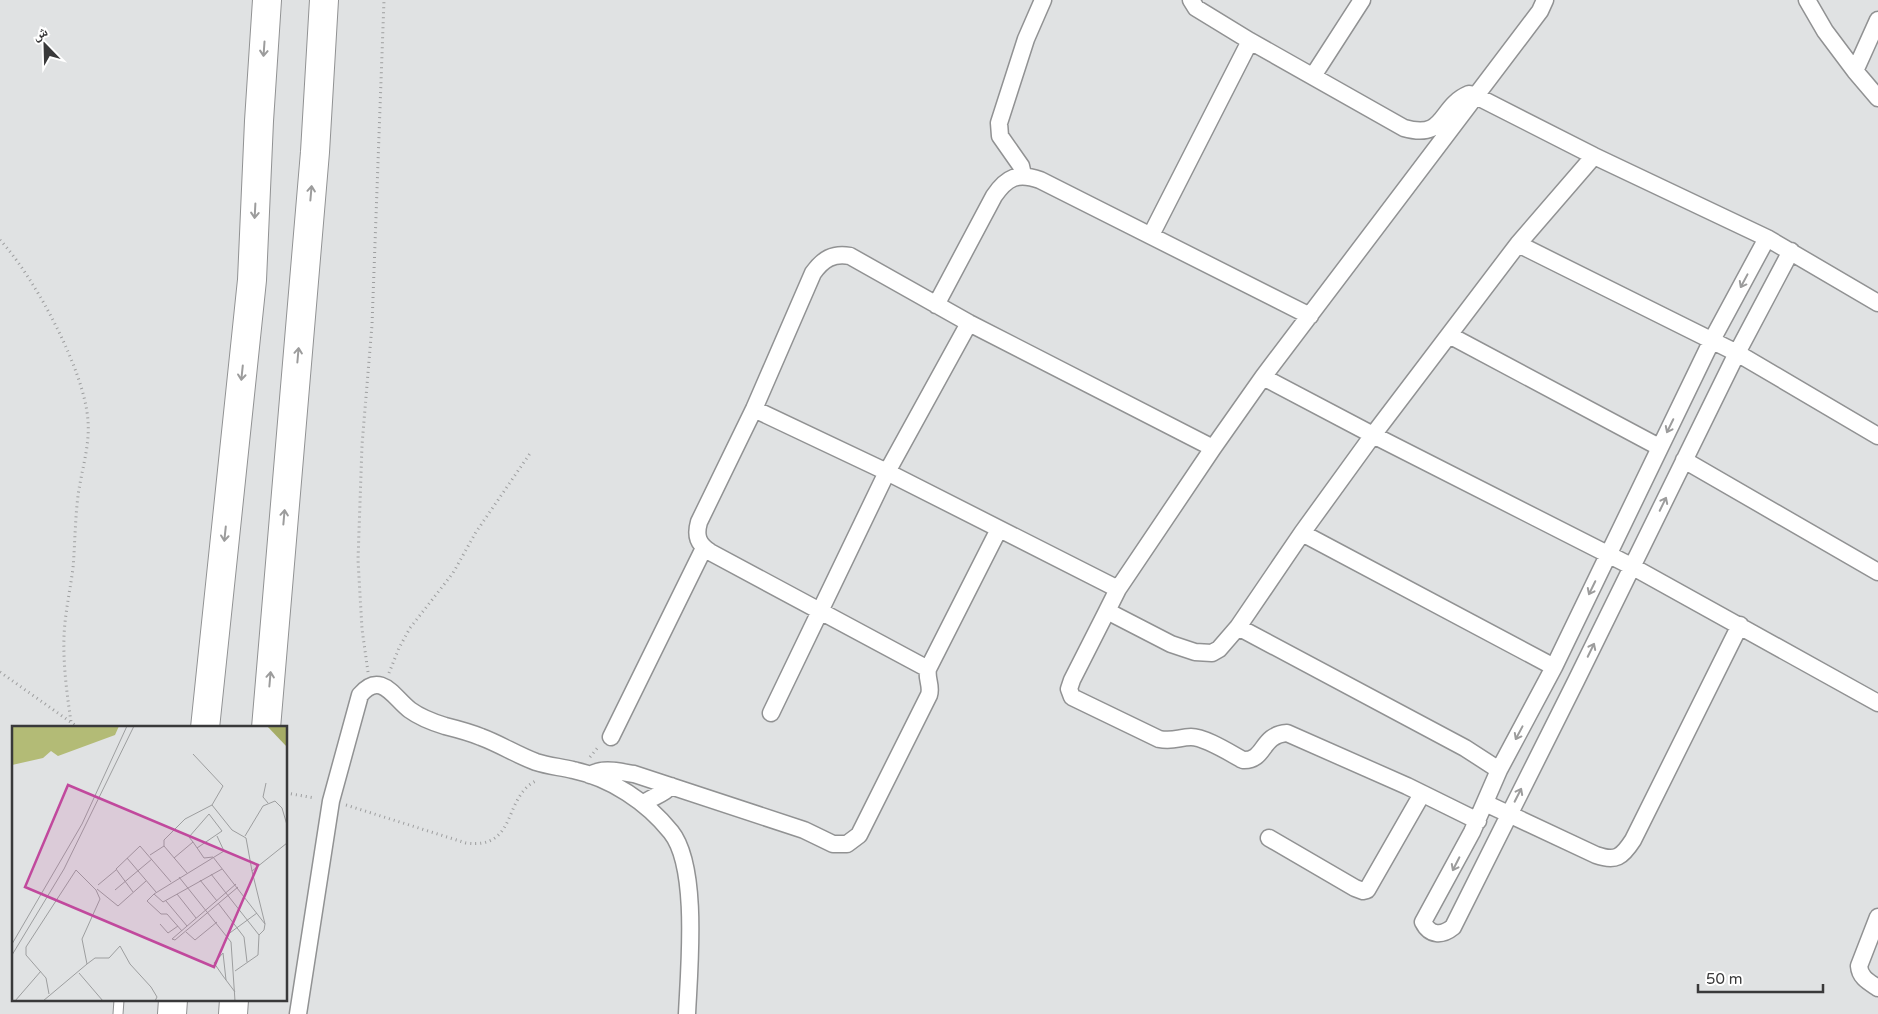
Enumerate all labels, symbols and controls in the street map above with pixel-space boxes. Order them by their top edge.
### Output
north arrow [20,20,70,70]
text: ش [30,23,50,44]
one-way arrow [260,40,269,56]
one-way arrow [306,186,316,202]
one-way arrow [250,203,259,219]
one-way arrow [1739,273,1748,288]
one-way arrow [293,348,302,364]
one-way arrow [237,364,247,380]
one-way arrow [1665,418,1674,433]
one-way arrow [1659,497,1668,512]
one-way arrow [279,510,289,526]
one-way arrow [220,526,230,542]
one-way arrow [1587,580,1596,595]
one-way arrow [1587,643,1597,658]
one-way arrow [266,671,275,687]
one-way arrow [1514,725,1523,740]
inset map [12,726,288,1002]
one-way arrow [1513,788,1523,803]
one-way arrow [1451,856,1460,871]
scale bar [1698,962,1823,994]
text: 50 m [1706,970,1743,988]

